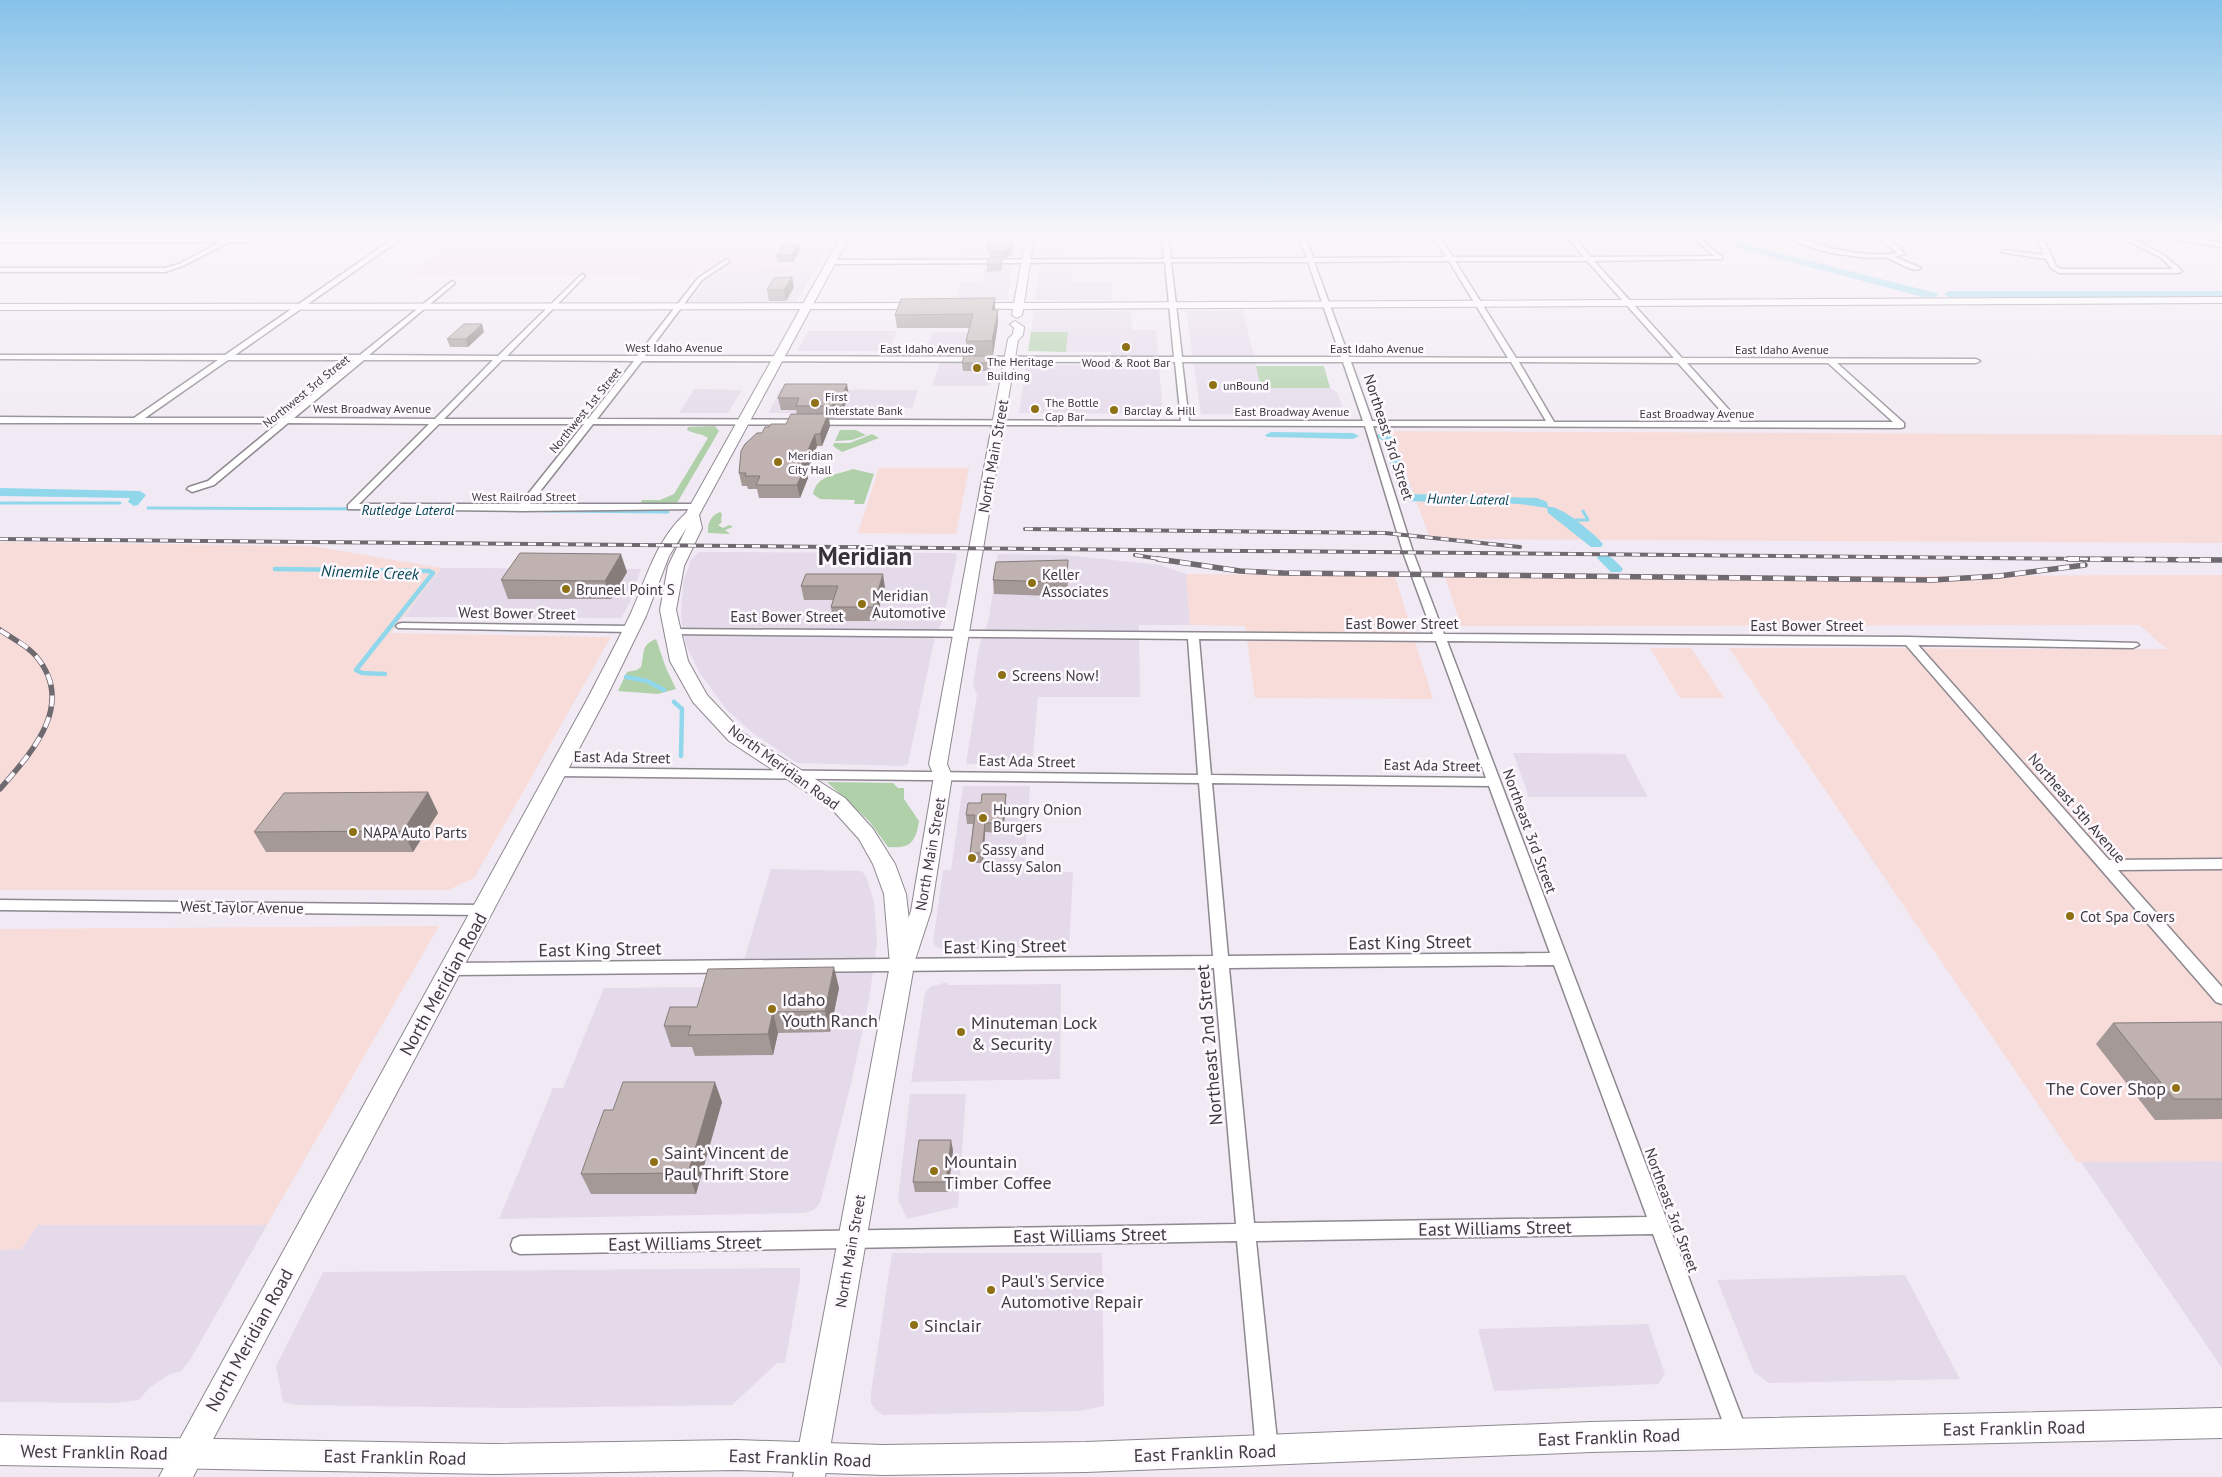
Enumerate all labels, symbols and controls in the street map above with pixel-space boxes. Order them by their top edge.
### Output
street label: West Idaho Avenue [625,340,723,355]
street label: East Idaho Avenue [880,341,974,356]
marker: Wood & Root Bar [1120,341,1132,353]
street label: East Idaho Avenue [1330,341,1424,356]
street label: East Idaho Avenue [1735,342,1829,357]
street label: Northwest 3rd Street [259,351,353,431]
place label: The Heritage Building [987,354,1054,383]
place label: Wood & Root Bar [1082,355,1170,370]
marker: The Heritage Building [971,362,983,374]
street label: Northwest 1st Street [546,364,624,456]
street label: Northeast 3rd Street [1360,372,1418,502]
place label: unBound [1223,378,1269,393]
marker: unBound [1207,379,1219,391]
place label: First Interstate Bank [825,389,903,418]
place label: The Bottle Cap Bar [1045,395,1099,424]
marker: First Interstate Bank [809,397,821,409]
street label: North Main Street [974,398,1012,514]
street label: West Broadway Avenue [313,401,431,416]
marker: The Bottle Cap Bar [1029,403,1041,415]
place label: Barclay & Hill [1124,403,1196,418]
marker: Barclay & Hill [1108,404,1120,416]
street label: East Broadway Avenue [1235,404,1349,419]
street label: East Broadway Avenue [1640,406,1754,421]
place label: Meridian City Hall [788,448,833,477]
marker: Meridian City Hall [772,456,784,468]
street label: West Railroad Street [472,489,576,504]
water label: Hunter Lateral [1427,489,1509,509]
water label: Rutledge Lateral [361,501,455,519]
district label: Meridian [818,540,912,572]
water label: Ninemile Creek [321,560,420,584]
place label: Keller Associates [1042,565,1109,601]
marker: Keller Associates [1026,577,1038,589]
place label: Bruneel Point S [576,580,675,599]
marker: Bruneel Point S [560,583,572,595]
place label: Meridian Automotive [872,586,946,622]
marker: Meridian Automotive [856,598,868,610]
street label: West Bower Street [458,602,576,624]
street label: East Bower Street [730,607,844,626]
street label: East Bower Street [1345,614,1459,633]
street label: East Bower Street [1750,616,1864,635]
place label: Screens Now! [1012,666,1099,685]
marker: Screens Now! [996,669,1008,681]
street label: North Meridian Road [725,720,843,814]
street label: East Ada Street [573,747,671,767]
street label: Northeast 5th Avenue [2024,749,2130,867]
street label: East Ada Street [978,751,1076,771]
street label: East Ada Street [1383,755,1481,775]
street label: Northeast 3rd Street [1499,766,1561,896]
street label: North Main Street [911,796,949,912]
place label: Hungry Onion Burgers [993,800,1082,836]
marker: Hungry Onion Burgers [977,812,989,824]
place label: NAPA Auto Parts [363,823,467,842]
marker: NAPA Auto Parts [347,826,359,838]
place label: Sassy and Classy Salon [982,840,1062,876]
marker: Sassy and Classy Salon [966,852,978,864]
street label: West Taylor Avenue [180,896,304,918]
place label: Cot Spa Covers [2080,907,2175,926]
street label: North Meridian Road [394,909,492,1059]
marker: Cot Spa Covers [2064,910,2076,922]
street label: East King Street [1348,929,1472,955]
street label: East King Street [943,933,1067,959]
street label: East King Street [538,936,662,962]
street label: Northeast 2nd Street [1191,964,1227,1126]
place label: Idaho Youth Ranch [782,988,878,1032]
marker: Idaho Youth Ranch [766,1003,778,1015]
place label: Minuteman Lock & Security [971,1011,1098,1055]
marker: Minuteman Lock & Security [955,1026,967,1038]
place label: The Cover Shop [2046,1077,2166,1100]
marker: The Cover Shop [2170,1082,2182,1094]
place label: Saint Vincent de Paul Thrift Store [664,1141,789,1185]
street label: Northeast 3rd Street [1641,1145,1703,1275]
place label: Mountain Timber Coffee [944,1150,1052,1194]
marker: Saint Vincent de Paul Thrift Store [648,1156,660,1168]
marker: Mountain Timber Coffee [928,1165,940,1177]
street label: North Main Street [831,1193,869,1309]
street label: East Williams Street [1418,1215,1572,1241]
street label: East Williams Street [1013,1222,1167,1248]
street label: East Williams Street [608,1230,762,1256]
street label: North Meridian Road [200,1265,298,1415]
place label: Paul's Service Automotive Repair [1001,1269,1143,1313]
marker: Paul's Service Automotive Repair [985,1284,997,1296]
place label: Sinclair [924,1314,981,1337]
marker: Sinclair [908,1319,920,1331]
street label: East Franklin Road [1942,1415,2086,1441]
street label: East Franklin Road [1537,1423,1681,1451]
street label: West Franklin Road [20,1439,168,1465]
street label: East Franklin Road [1133,1439,1277,1467]
street label: East Franklin Road [323,1444,467,1470]
street label: East Franklin Road [728,1444,872,1472]

